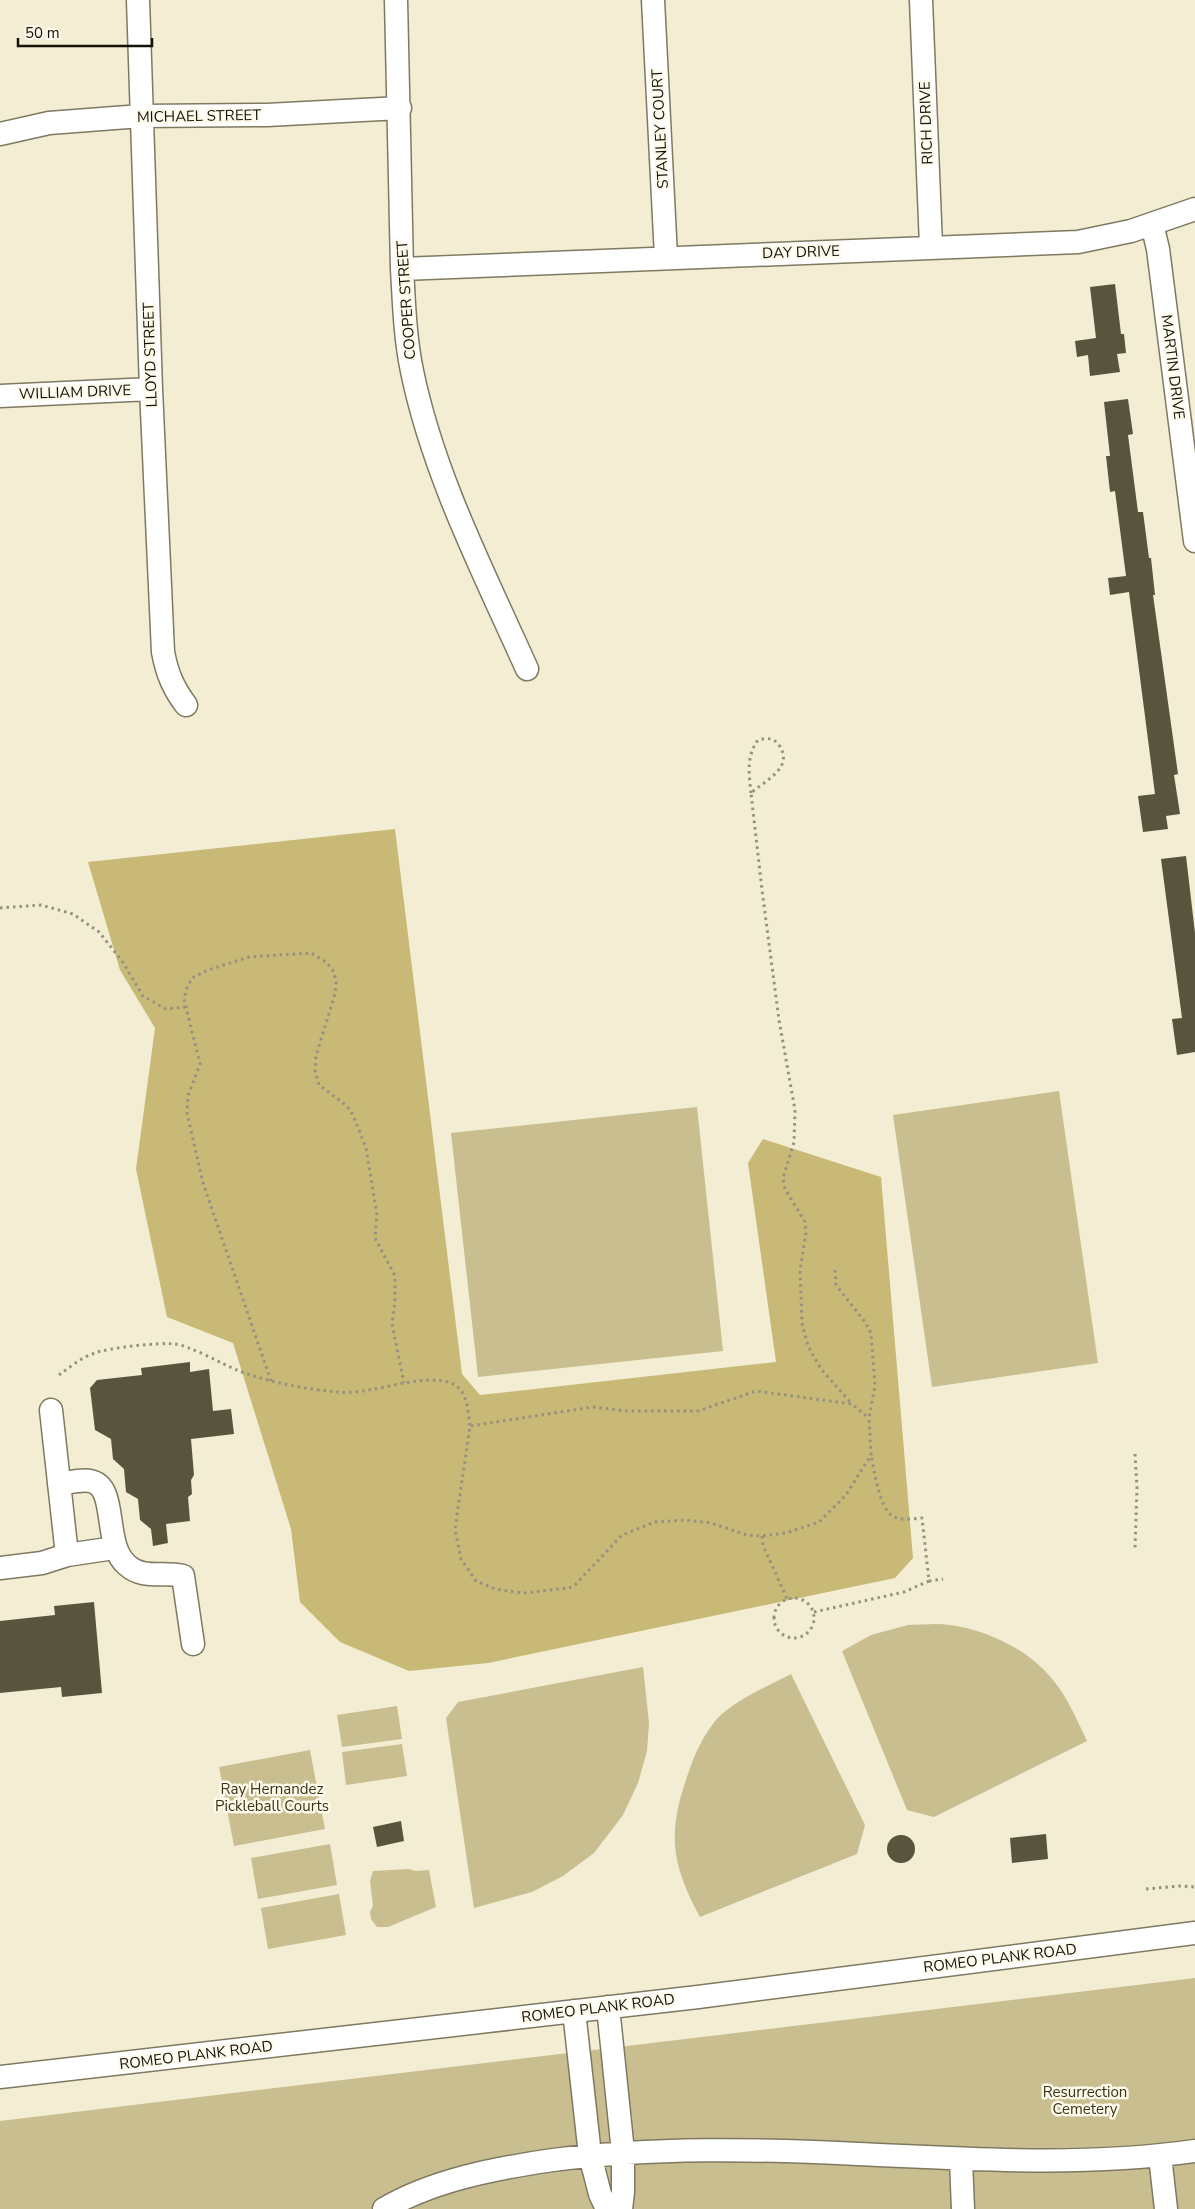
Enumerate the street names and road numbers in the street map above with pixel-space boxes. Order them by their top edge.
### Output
street label: STANLEY COURT [647,69,673,189]
street label: RICH DRIVE [915,81,937,165]
street label: MICHAEL STREET [137,105,261,127]
street label: COOPER STREET [392,240,420,360]
street label: DAY DRIVE [762,241,840,263]
street label: LLOYD STREET [138,302,162,408]
street label: MARTIN DRIVE [1157,313,1189,421]
street label: WILLIAM DRIVE [19,380,131,404]
street label: ROMEO PLANK ROAD [922,1939,1078,1977]
street label: ROMEO PLANK ROAD [520,1989,676,2027]
street label: ROMEO PLANK ROAD [118,2036,274,2074]

